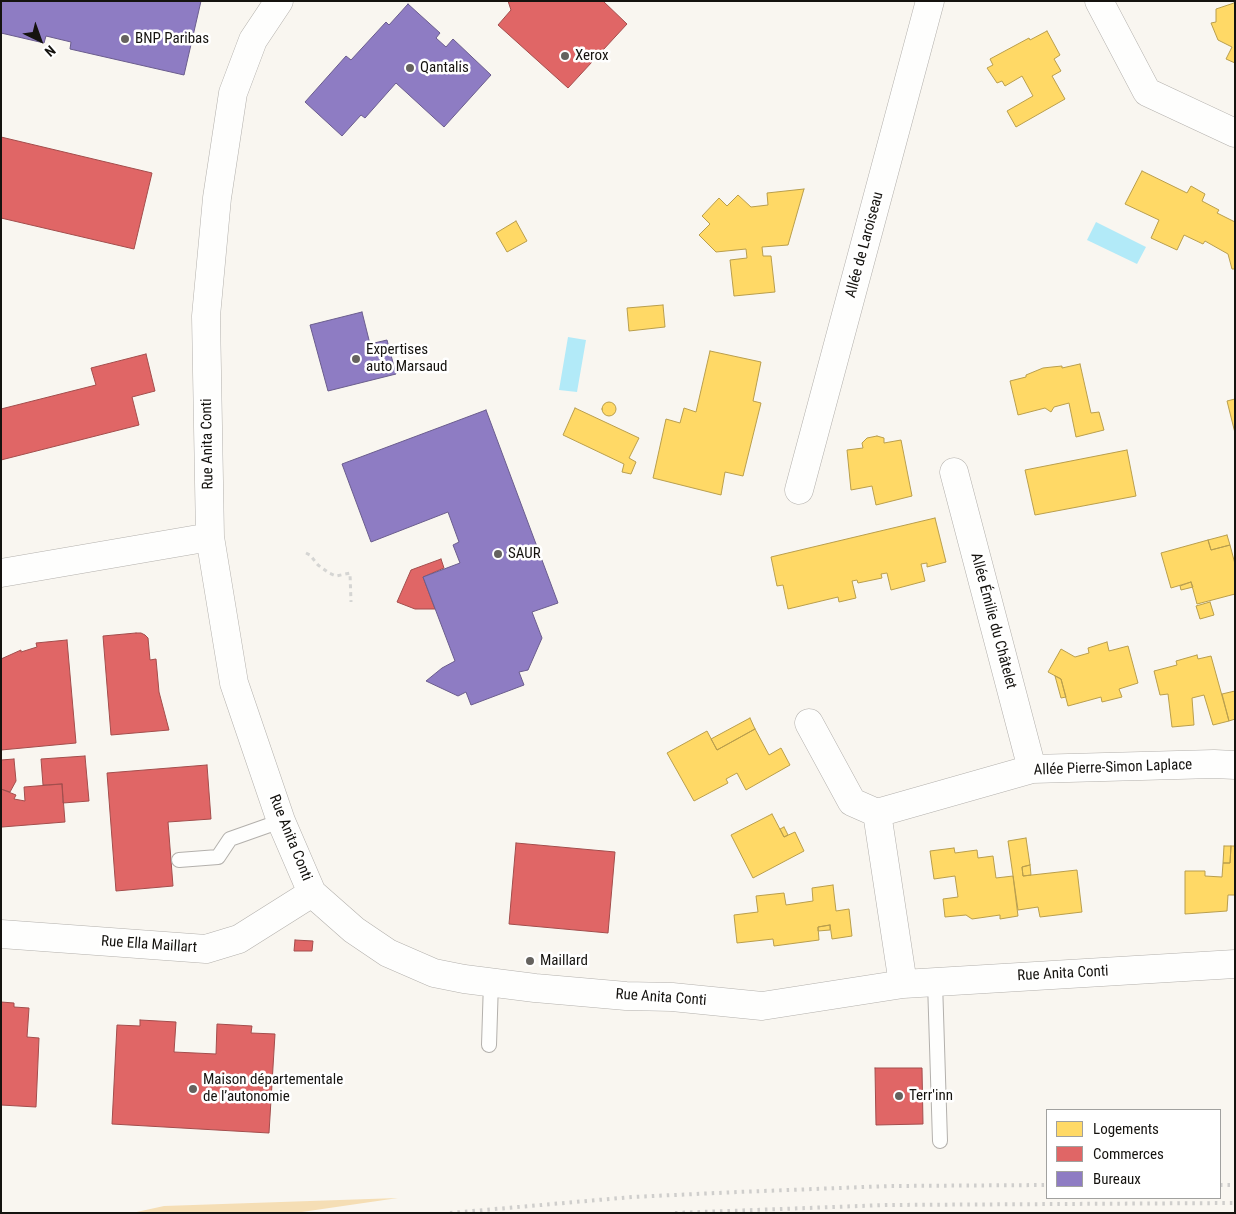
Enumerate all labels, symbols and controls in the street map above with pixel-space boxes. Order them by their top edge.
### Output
north arrow [15,15,65,65]
place label: BNP Paribas [135,30,209,48]
marker: BNP Paribas [119,33,131,45]
text: N [42,42,59,60]
place label: Xerox [575,47,608,65]
marker: Xerox [559,50,571,62]
place label: Qantalis [420,59,469,77]
marker: Qantalis [404,62,416,74]
street label: Allée de Laroiseau [842,190,888,300]
place label: Expertises auto Marsaud [366,341,448,376]
marker: Expertises auto Marsaud [350,353,362,365]
street label: Rue Anita Conti [198,398,218,490]
place label: SAUR [508,545,541,563]
marker: SAUR [492,548,504,560]
street label: Allée Émilie du Châtelet [966,551,1020,691]
street label: Allée Pierre-Simon Laplace [1033,756,1193,780]
street label: Rue Anita Conti [265,792,315,884]
street label: Rue Ella Maillart [100,933,198,957]
place label: Maillard [540,952,588,970]
marker: Maillard [524,955,536,967]
street label: Rue Anita Conti [1017,963,1109,985]
street label: Rue Anita Conti [615,986,707,1010]
place label: Maison départementale de l’autonomie [203,1071,343,1106]
marker: Maison départementale de l’autonomie [187,1083,199,1095]
place label: Terr'inn [909,1087,953,1105]
marker: Terr'inn [893,1090,905,1102]
legend [1046,1109,1221,1199]
text: Logements [1093,1120,1159,1138]
text: Commerces [1093,1145,1164,1163]
text: Bureaux [1093,1170,1141,1188]

